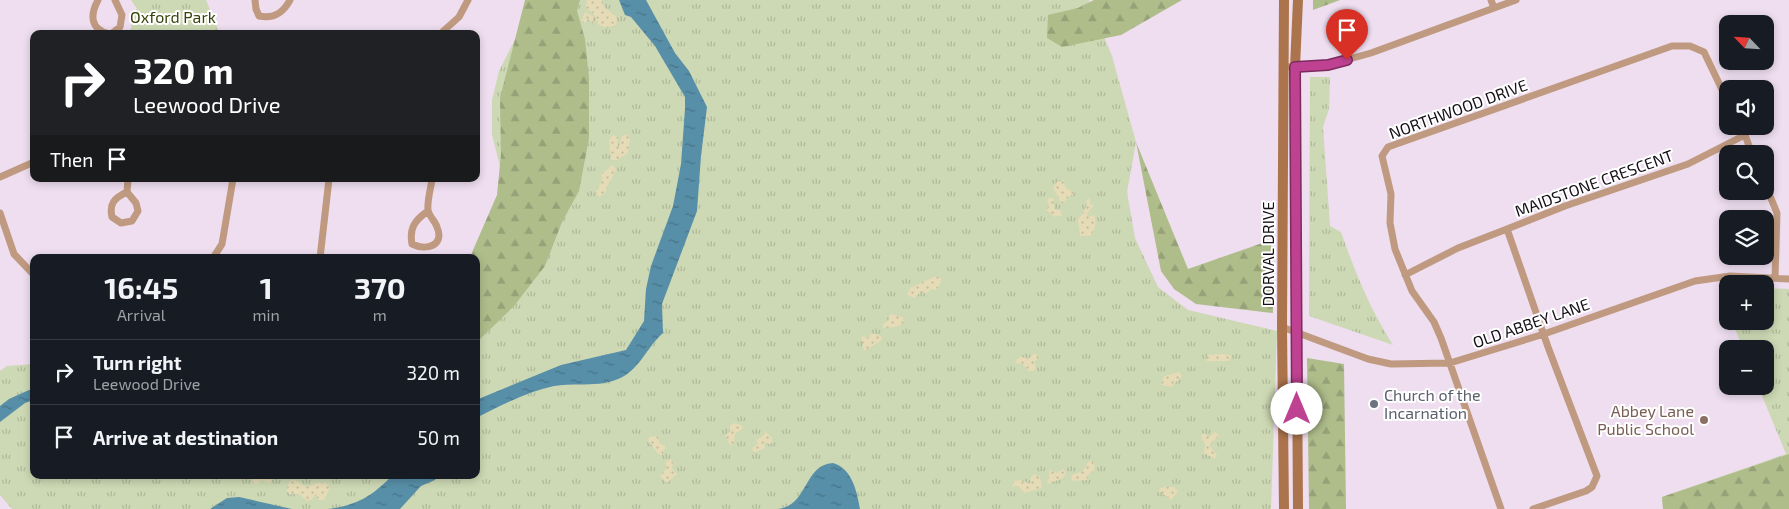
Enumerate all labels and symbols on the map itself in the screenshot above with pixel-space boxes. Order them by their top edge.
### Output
park label: Oxford Park [130,7,216,26]
pin [1326,9,1368,60]
north arrow [1719,15,1774,70]
street label: NORTHWOOD DRIVE [1386,75,1530,142]
street label: MAIDSTONE CRESCENT [1512,145,1676,220]
street label: DORVAL DRIVE [1258,201,1277,307]
street label: OLD ABBEY LANE [1470,294,1592,351]
position arrow [1270,382,1322,434]
place label: Church of the Incarnation [1384,385,1481,422]
marker: Church of the Incarnation [1368,398,1380,410]
place label: Abbey Lane Public School [1597,401,1694,438]
marker: Abbey Lane Public School [1698,414,1710,426]

